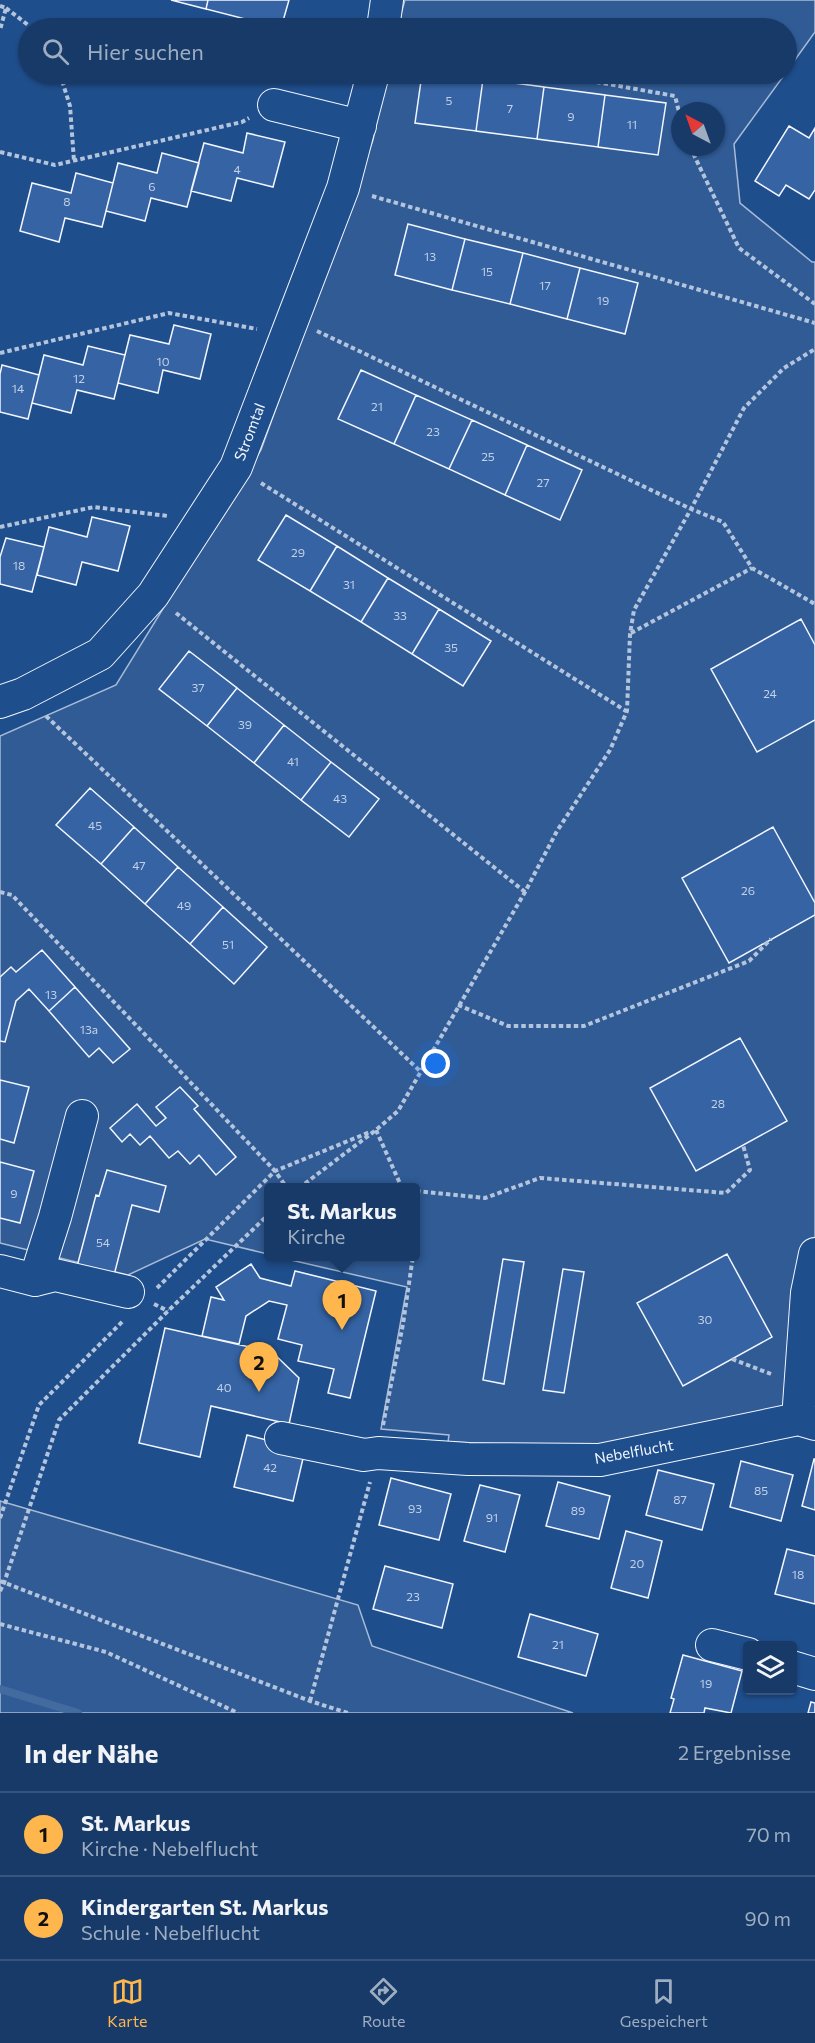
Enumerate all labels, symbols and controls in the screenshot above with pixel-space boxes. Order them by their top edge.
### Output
search box [18,18,797,84]
icon: search [39,35,72,68]
text: Hier suchen [87,38,204,65]
house number: 5 [446,93,453,107]
house number: 7 [507,101,513,115]
north arrow [671,102,725,156]
house number: 9 [567,109,575,123]
house number: 11 [627,117,637,131]
house number: 4 [233,162,241,176]
house number: 6 [148,179,156,193]
house number: 8 [63,194,71,208]
house number: 13 [424,249,436,263]
house number: 15 [481,264,493,278]
house number: 17 [539,278,551,292]
house number: 19 [597,293,609,307]
house number: 10 [157,354,170,368]
house number: 12 [73,371,85,385]
house number: 14 [12,381,24,395]
house number: 21 [371,399,383,413]
street label: Stromtal [230,400,268,463]
house number: 23 [426,424,440,438]
house number: 25 [481,449,495,463]
house number: 27 [537,475,549,489]
house number: 29 [291,545,305,559]
house number: 18 [13,558,25,572]
house number: 31 [343,577,355,591]
house number: 33 [393,608,407,622]
house number: 35 [444,640,458,654]
house number: 37 [191,680,205,694]
house number: 24 [763,686,777,700]
house number: 39 [238,717,252,731]
house number: 41 [287,754,299,768]
house number: 43 [333,791,347,805]
house number: 45 [88,818,102,832]
house number: 47 [132,858,146,872]
house number: 26 [741,883,755,897]
house number: 49 [177,898,191,912]
house number: 51 [222,937,234,951]
house number: 13 [45,987,57,1001]
house number: 13a [80,1022,98,1036]
your location [421,1049,450,1078]
house number: 28 [711,1096,725,1110]
popup [264,1183,420,1261]
house number: 9 [10,1186,18,1200]
text: St. Markus [287,1197,397,1224]
text: Kirche [287,1224,345,1248]
house number: 54 [96,1235,110,1249]
pin: 1 [322,1280,362,1330]
house number: 30 [698,1312,713,1326]
pin: 2 [240,1342,278,1392]
house number: 40 [216,1380,232,1394]
street label: Nebelflucht [593,1435,675,1467]
house number: 42 [263,1460,277,1474]
house number: 85 [754,1483,768,1497]
house number: 87 [673,1492,687,1506]
house number: 93 [408,1501,422,1515]
house number: 89 [571,1503,585,1517]
house number: 91 [486,1510,498,1524]
house number: 20 [630,1556,644,1570]
house number: 18 [792,1567,804,1581]
house number: 23 [406,1589,420,1603]
house number: 21 [552,1637,564,1651]
map controls [743,1641,797,1695]
button: layers [743,1641,797,1695]
house number: 19 [700,1676,712,1690]
text: In der Nähe [24,1737,159,1768]
text: 2 Ergebnisse [678,1740,791,1764]
text: St. Markus [81,1809,190,1836]
text: 1 [39,1822,48,1846]
text: 70 m [746,1822,791,1846]
text: Kirche · Nebelflucht [81,1836,258,1860]
text: Kindergarten St. Markus [81,1893,329,1920]
text: 2 [38,1906,49,1930]
text: 90 m [745,1906,791,1930]
text: Schule · Nebelflucht [81,1920,260,1944]
tab: Karte [107,1975,148,2030]
tab: Route [362,1975,406,2030]
tab: Gespeichert [620,1975,708,2030]

